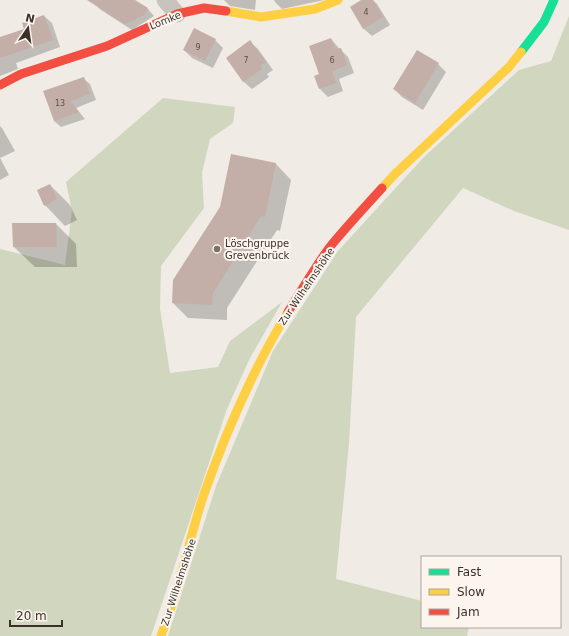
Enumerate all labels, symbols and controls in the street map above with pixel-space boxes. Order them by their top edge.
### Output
north arrow [8,8,48,48]
house number: 4 [363,8,369,17]
street label: Lomke [148,9,182,32]
text: N [24,11,36,26]
house number: 9 [195,43,201,52]
house number: 7 [243,56,249,65]
house number: 6 [329,56,335,65]
house number: 13 [55,99,65,108]
place label: Löschgruppe Grevenbrück [225,238,289,261]
marker: Löschgruppe Grevenbrück [212,244,222,254]
street label: Zur Wilhelmshöhe [276,246,336,327]
street label: Zur Wilhelmshöhe [159,537,198,627]
legend [421,556,561,628]
text: Fast [457,565,481,579]
text: Slow [457,585,485,599]
scale bar [10,602,62,628]
text: Jam [456,605,480,619]
text: 20 m [16,609,47,623]

